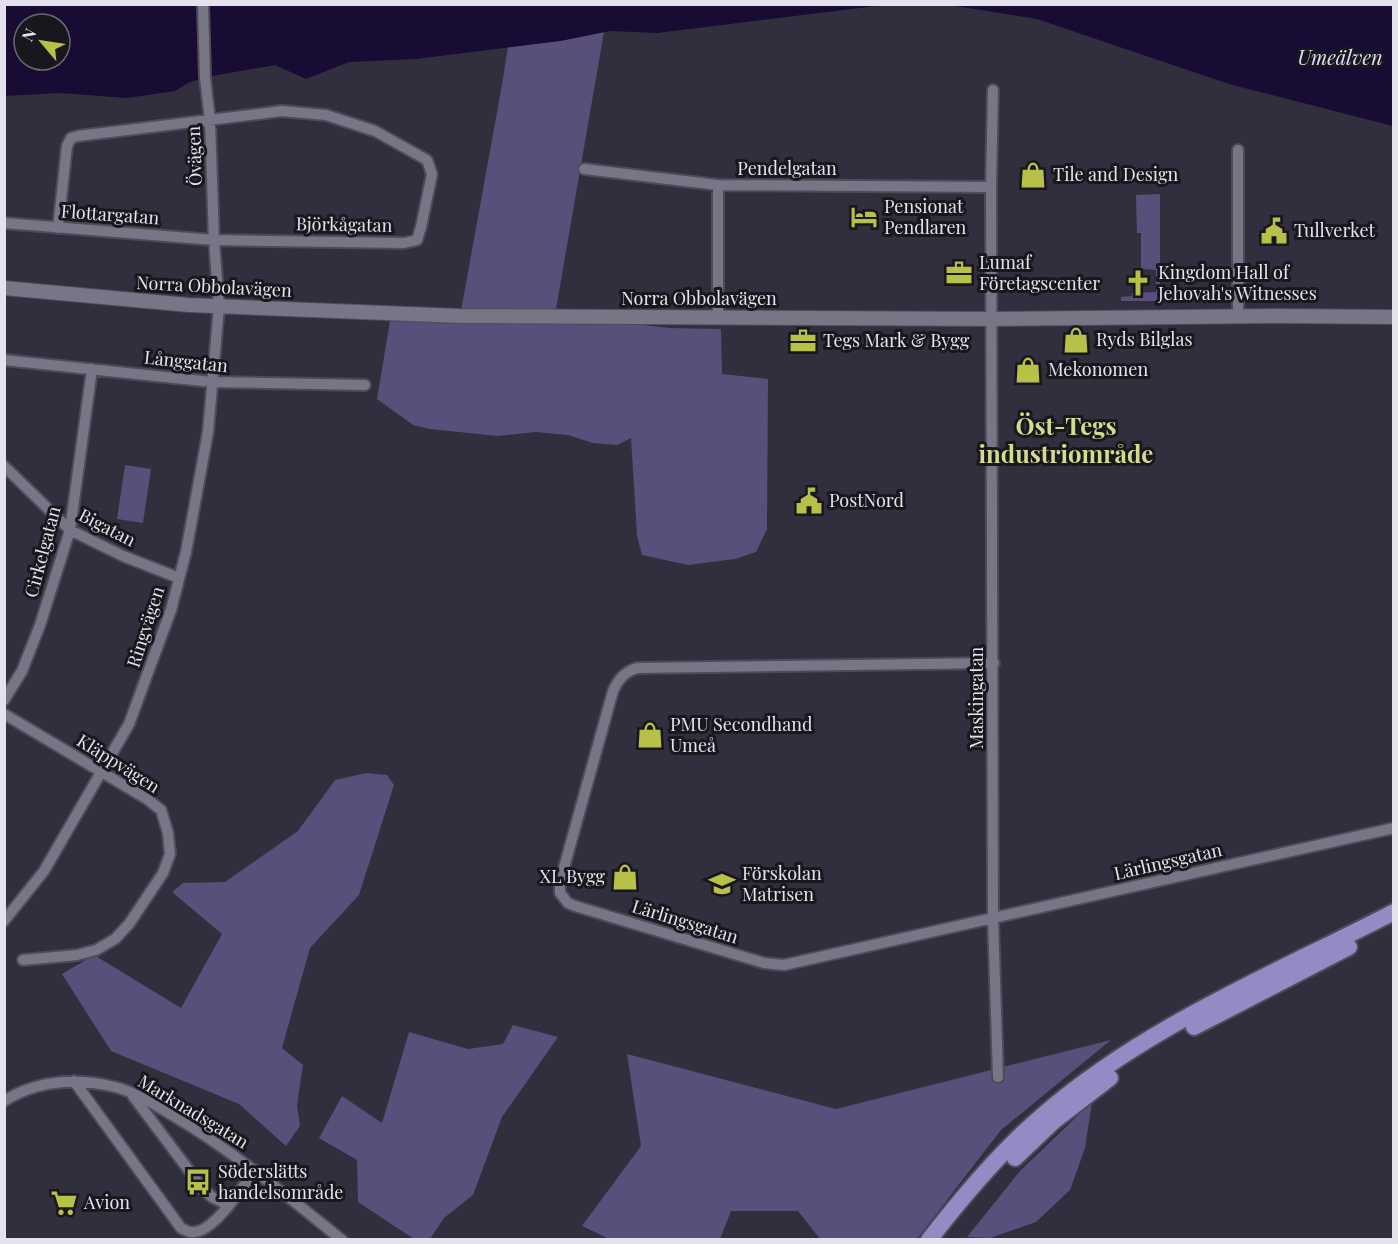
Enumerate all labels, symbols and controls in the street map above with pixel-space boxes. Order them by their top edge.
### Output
north arrow [12,12,72,72]
text: N [16,24,41,45]
water label: Umeälven [1297,43,1383,70]
street label: Övägen [181,125,207,187]
street label: Pendelgatan [737,156,837,180]
shop icon: Tile and Design [1018,160,1048,190]
place label: Tile and Design [1053,162,1179,186]
place label: Pensionat Pendlaren [884,194,967,239]
street label: Flottargatan [60,199,160,229]
hotel icon: Pensionat Pendlaren [849,202,879,232]
street label: Björkågatan [296,211,393,237]
public building icon: Tullverket [1259,216,1289,246]
place label: Tullverket [1294,218,1376,242]
place label: Lumaf Företagscenter [979,250,1100,295]
office icon: Lumaf Företagscenter [944,258,974,288]
place label: Kingdom Hall of Jehovah's Witnesses [1157,260,1317,305]
church icon: Kingdom Hall of Jehovah's Witnesses [1123,268,1153,298]
street label: Norra Obbolavägen [136,270,293,302]
street label: Norra Obbolavägen [621,286,777,310]
shop icon: Ryds Bilglas [1061,325,1091,355]
office icon: Tegs Mark & Bygg [788,326,818,356]
place label: Ryds Bilglas [1096,327,1193,351]
place label: Tegs Mark & Bygg [823,328,970,352]
street label: Långgatan [143,345,229,377]
shop icon: Mekonomen [1013,355,1043,385]
place label: Mekonomen [1048,357,1148,381]
district label: Öst-Tegs industriområde [979,409,1153,469]
public building icon: PostNord [794,486,824,516]
place label: PostNord [829,488,905,512]
street label: Cirkelgatan [18,503,66,600]
street label: Bigatan [75,503,140,552]
street label: Ringvägen [121,583,169,670]
street label: Maskingatan [964,646,988,749]
place label: PMU Secondhand Umeå [670,712,813,757]
shop icon: PMU Secondhand Umeå [635,720,665,750]
street label: Kläppvägen [73,728,165,798]
street label: Lärlingsgatan [1111,837,1224,885]
place label: Förskolan Matrisen [742,861,822,906]
shop icon: XL Bygg [610,862,640,892]
place label: XL Bygg [540,864,605,888]
school or university icon: Förskolan Matrisen [707,869,737,899]
street label: Lärlingsgatan [629,893,742,949]
street label: Marknadsgatan [134,1069,253,1154]
place label: Söderslätts handelsområde [218,1159,343,1204]
bus stop icon: Söderslätts handelsområde [183,1167,213,1197]
supermarket icon: Avion [49,1188,79,1218]
place label: Avion [83,1190,130,1214]

